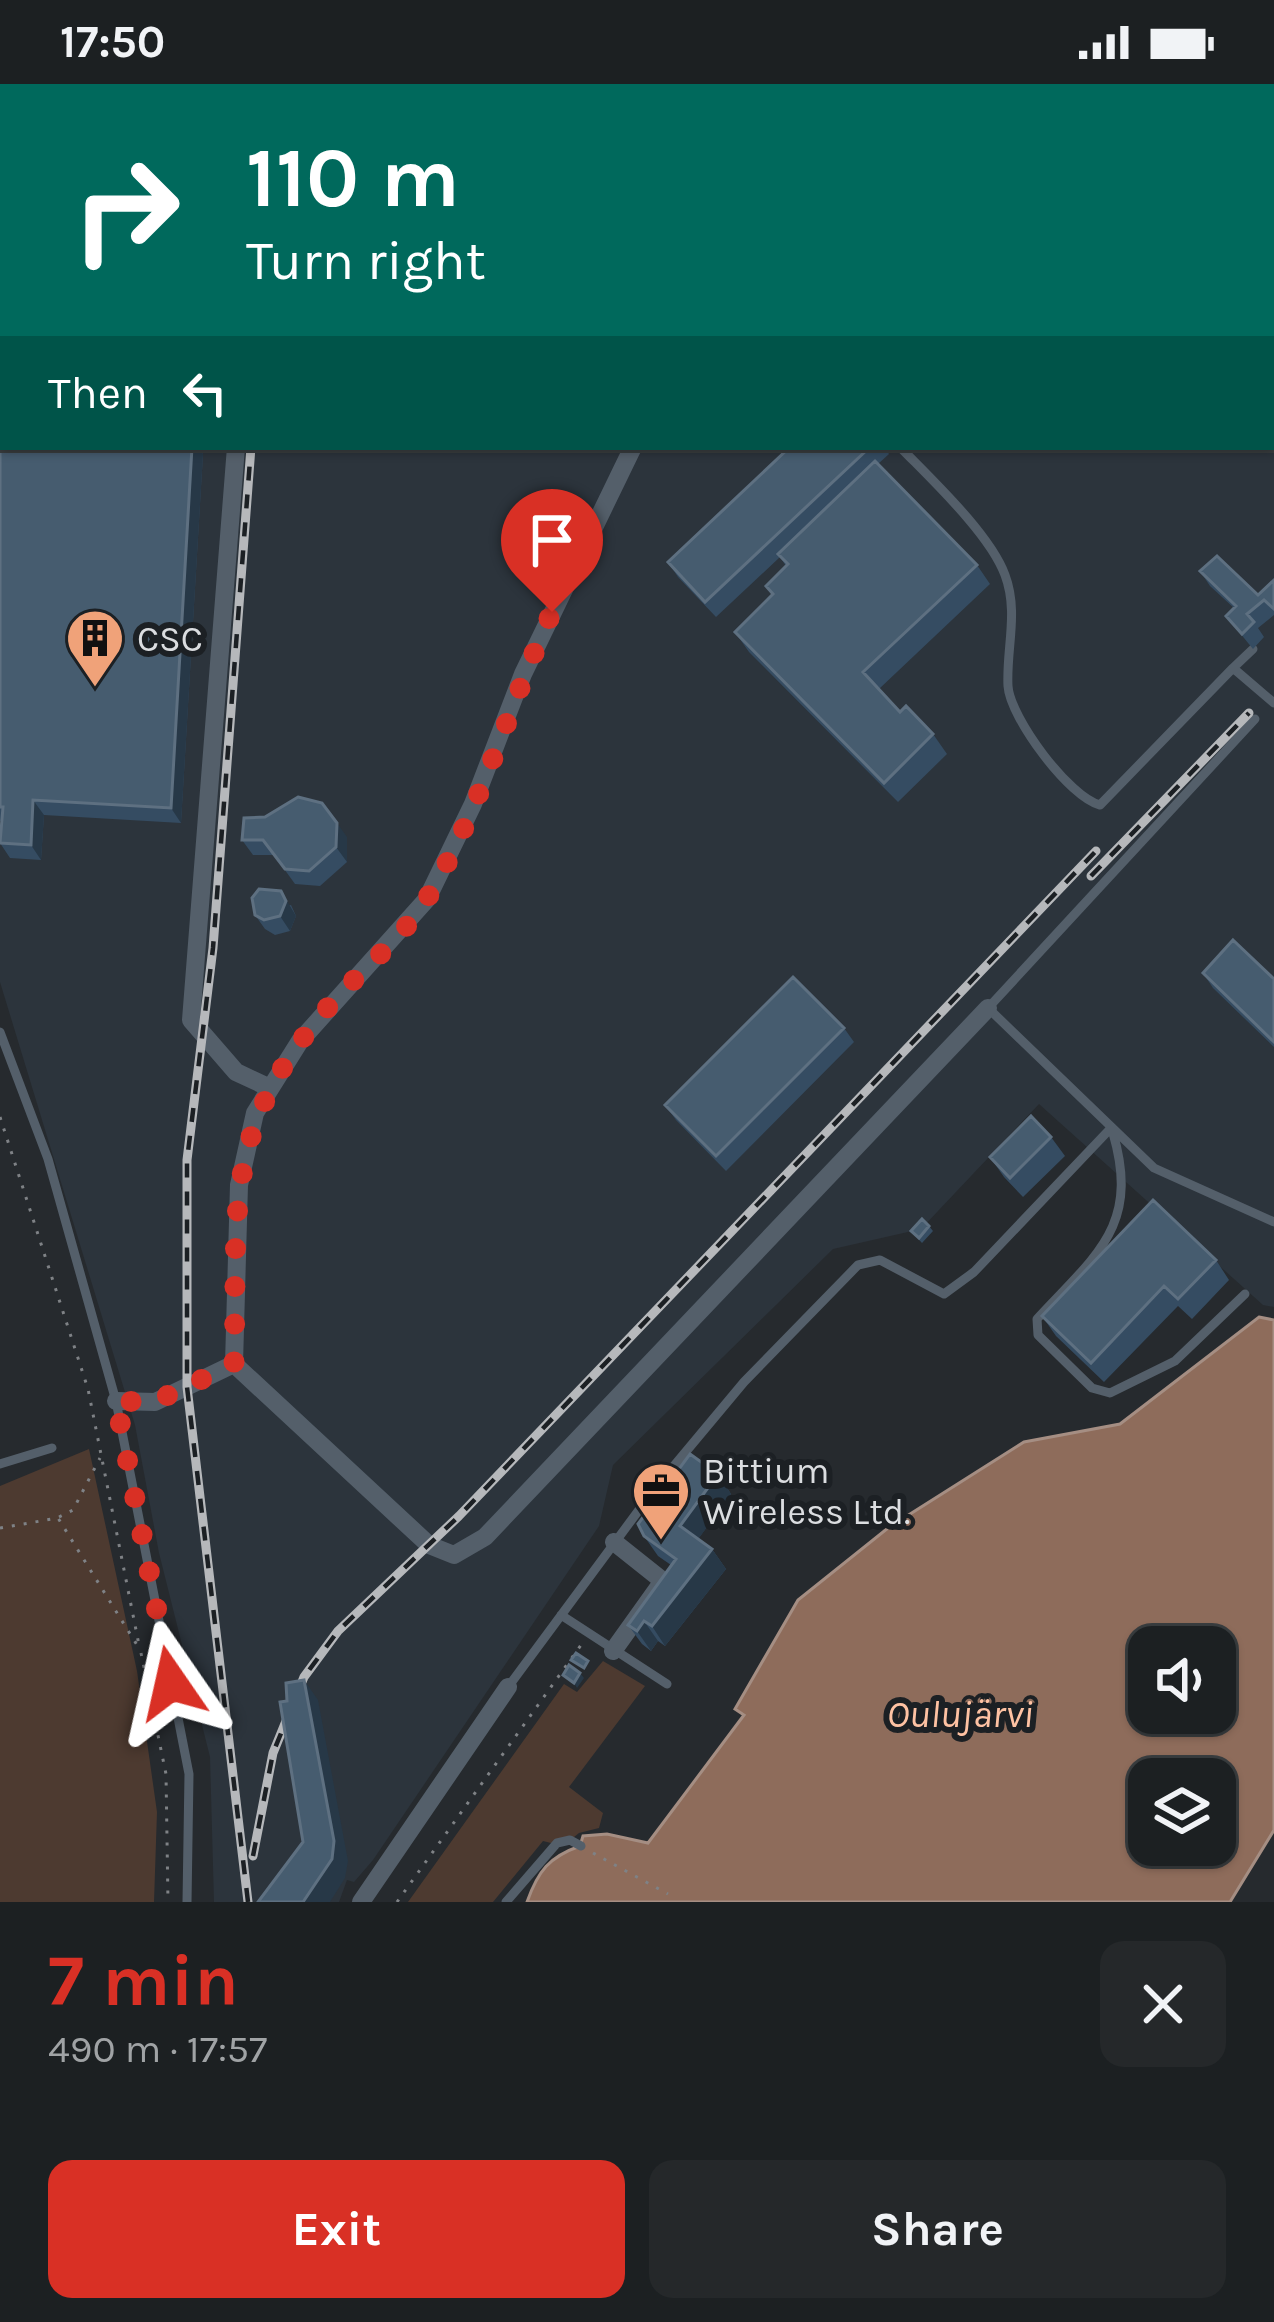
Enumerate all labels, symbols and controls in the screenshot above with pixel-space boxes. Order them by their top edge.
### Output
text: 17:50 [60,16,165,68]
text: 110 m [246,129,460,227]
icon: right [48,132,204,288]
text: Turn right [246,229,486,293]
icon: left [172,360,238,426]
text: Then [48,367,148,419]
pin [501,489,603,612]
icon: arrive [519,507,585,573]
building icon: CSC [64,607,126,689]
place label: CSC [137,618,203,660]
place label: Bittium Wireless Ltd. [703,1450,911,1533]
office icon: Bittium Wireless Ltd. [630,1460,692,1542]
position arrow [108,1620,234,1746]
map controls [1128,1626,1236,1866]
button: sound [1128,1626,1236,1734]
water label: Oulujärvi [886,1691,1034,1737]
button: layers [1128,1758,1236,1866]
text: 7 min [48,1939,239,2023]
button: close [1100,1941,1226,2067]
text: 490 m · 17:57 [48,2026,267,2072]
button: Exit [48,2160,625,2298]
button: Share [649,2160,1226,2298]

